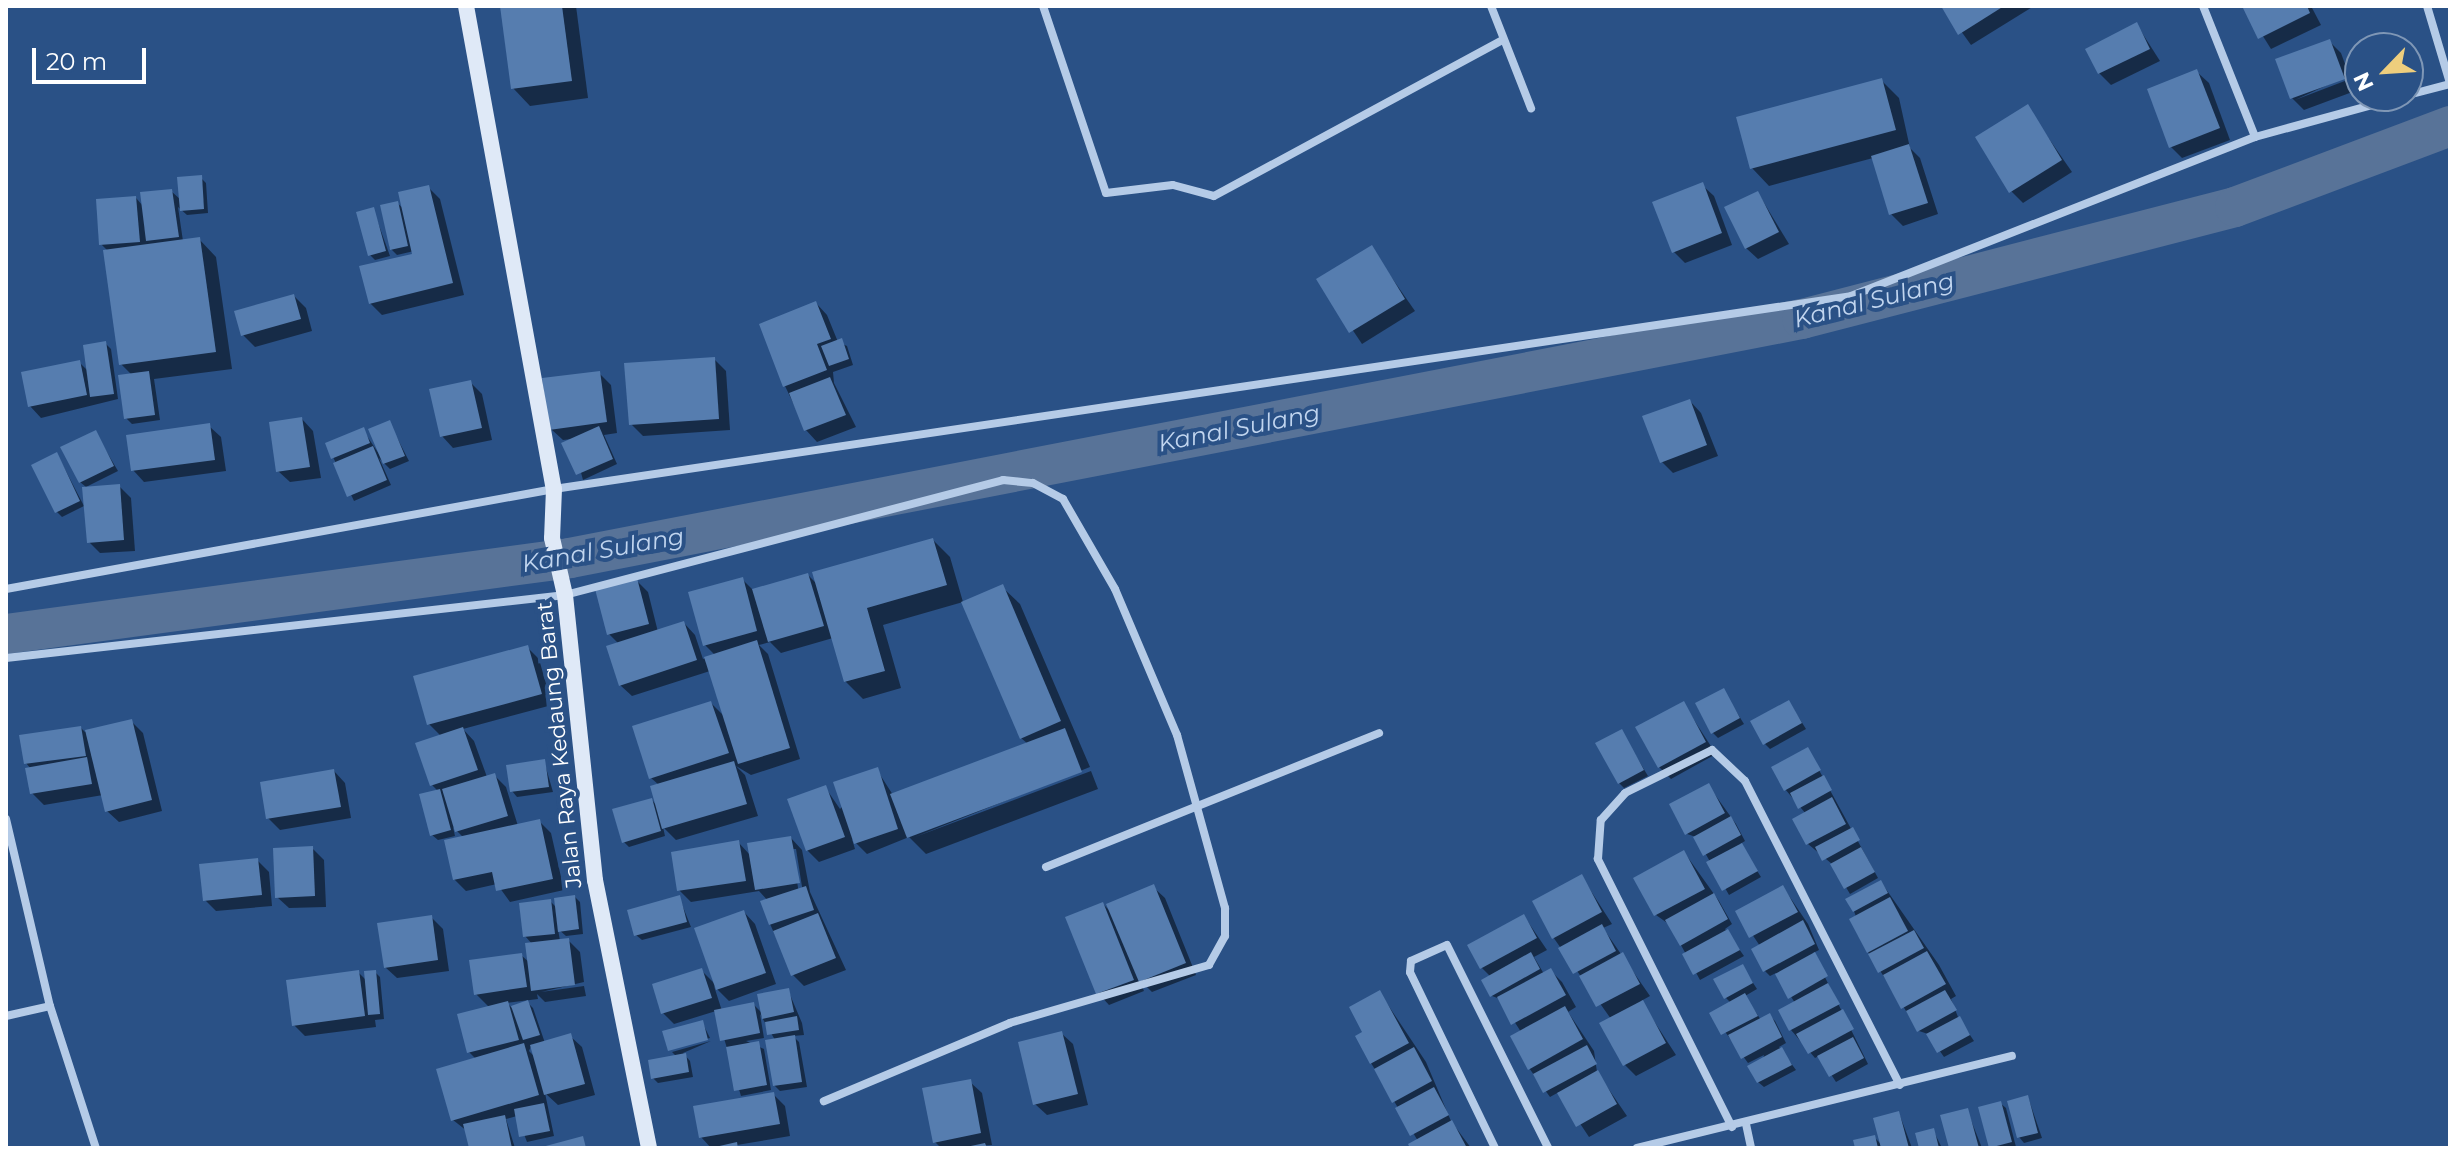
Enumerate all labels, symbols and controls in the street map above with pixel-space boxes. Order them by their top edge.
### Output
scale bar [36,32,150,82]
north arrow [2344,32,2424,112]
text: 20 m [46,47,107,76]
text: N [2348,68,2380,95]
water label: Kanal Sulang [1791,266,1957,334]
water label: Kanal Sulang [1156,398,1322,458]
water label: Kanal Sulang [520,522,686,578]
street label: Jalan Raya Kedaung Barat [531,600,587,890]

